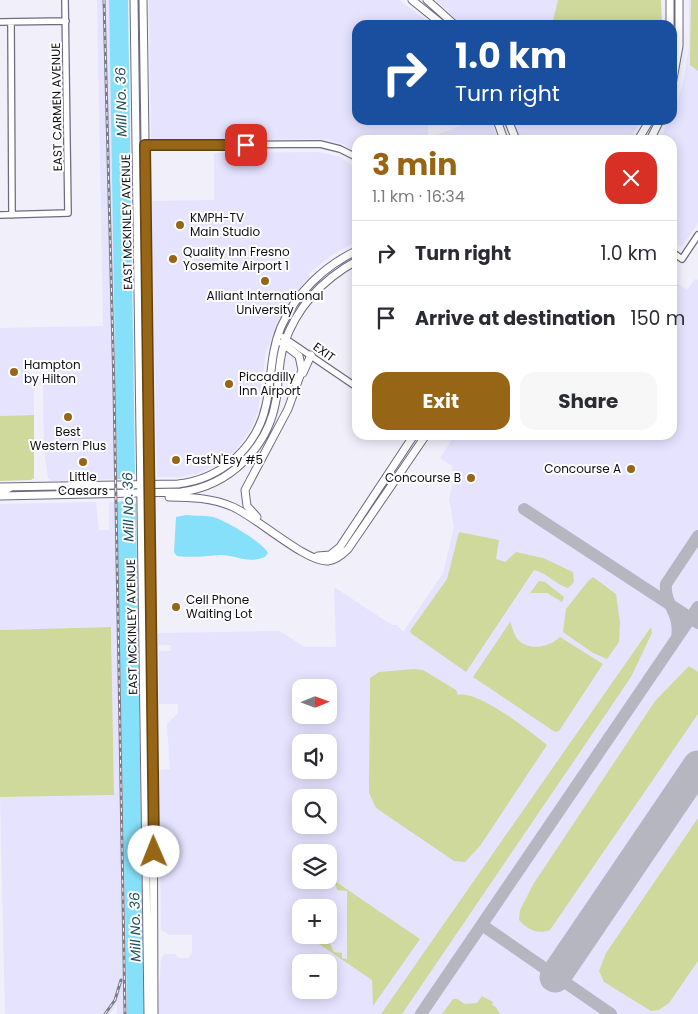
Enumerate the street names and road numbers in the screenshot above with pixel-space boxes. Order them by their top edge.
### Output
street label: EAST CARMEN AVENUE [47,42,66,172]
street label: EAST MCKINLEY AVENUE [117,154,136,290]
street label: EXIT [310,338,339,366]
street label: EAST MCKINLEY AVENUE [122,559,141,695]

